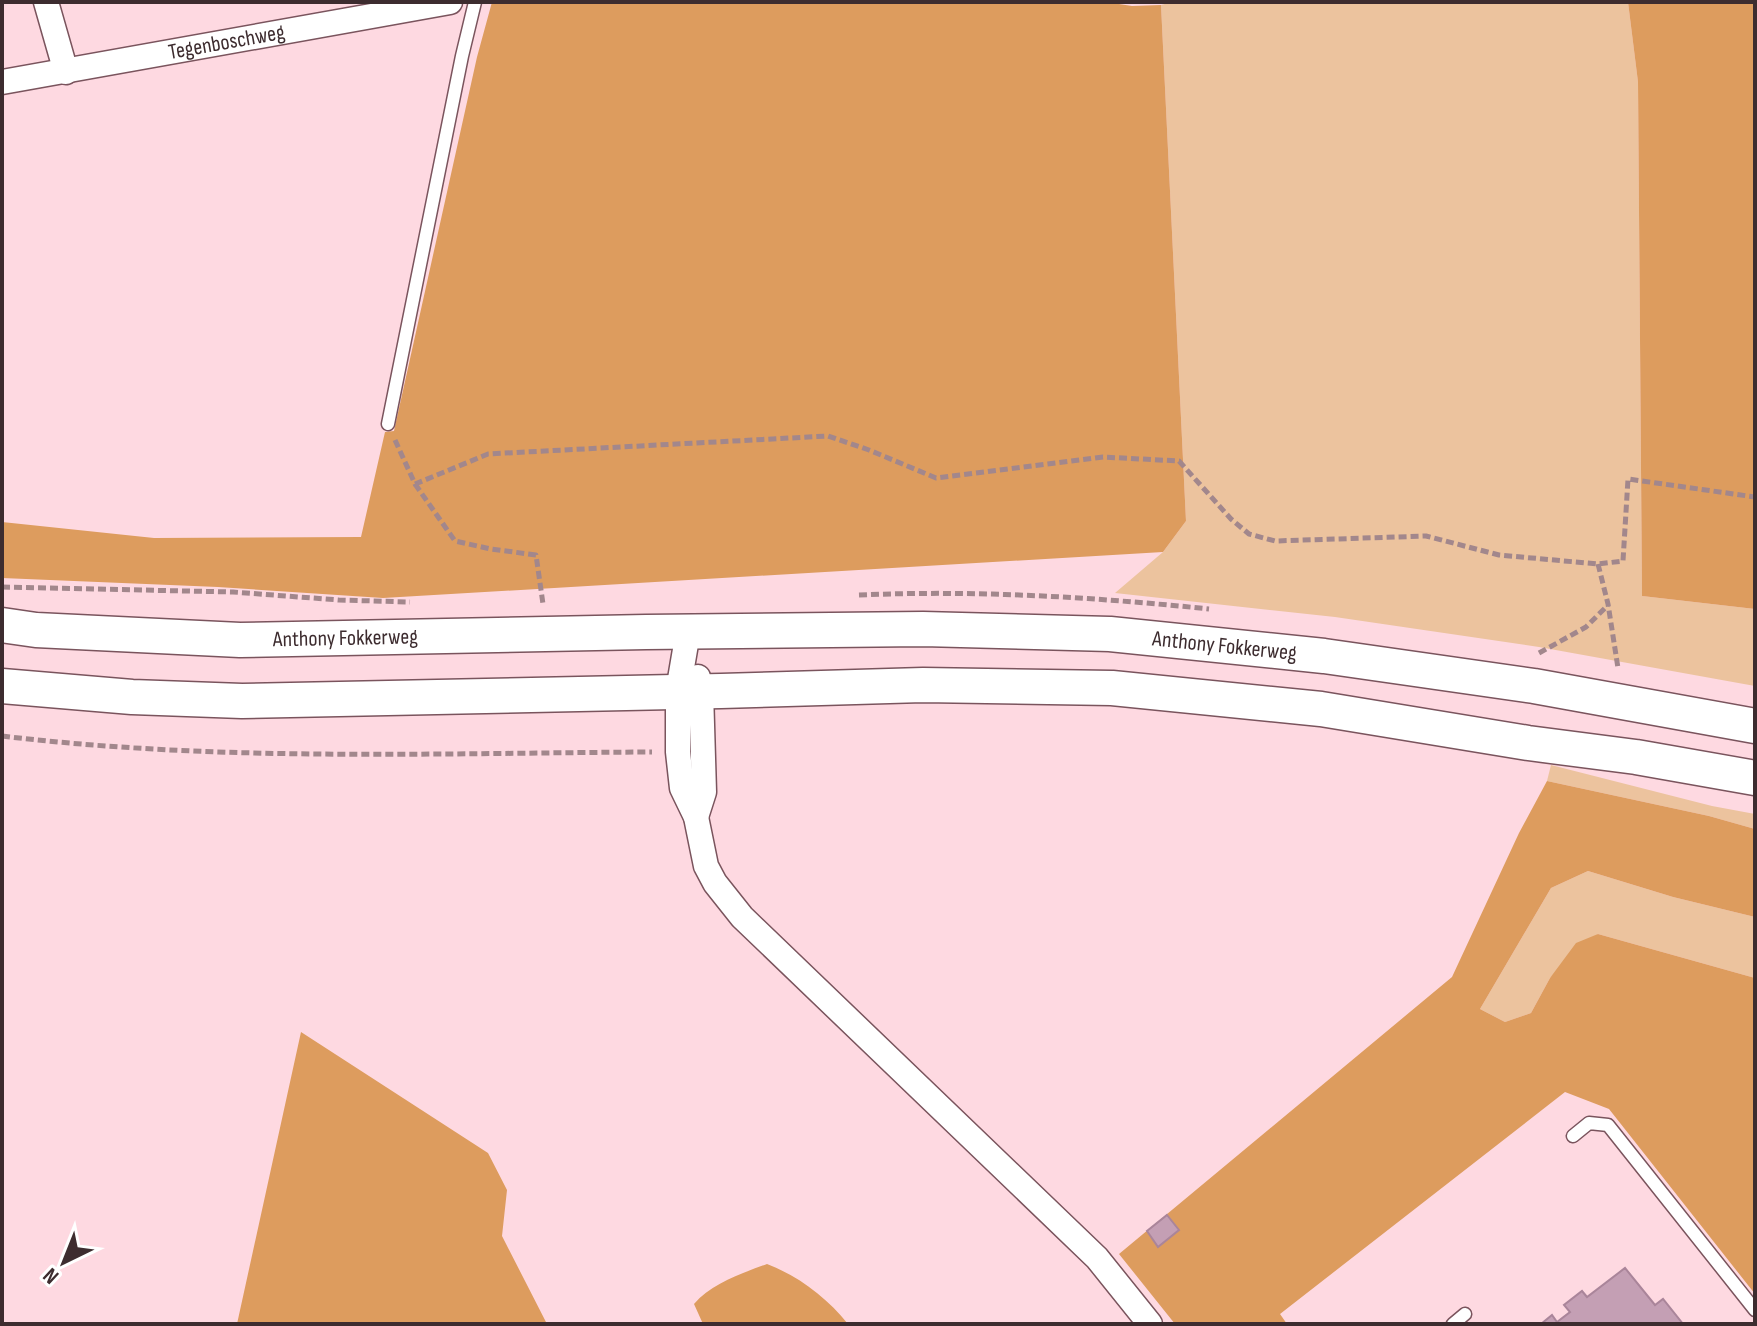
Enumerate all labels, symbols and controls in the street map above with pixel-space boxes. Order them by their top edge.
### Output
street label: Tegenboschweg [166,18,287,66]
street label: Anthony Fokkerweg [272,623,418,653]
street label: Anthony Fokkerweg [1150,625,1298,667]
north arrow [24,1222,104,1302]
text: N [38,1262,65,1289]

